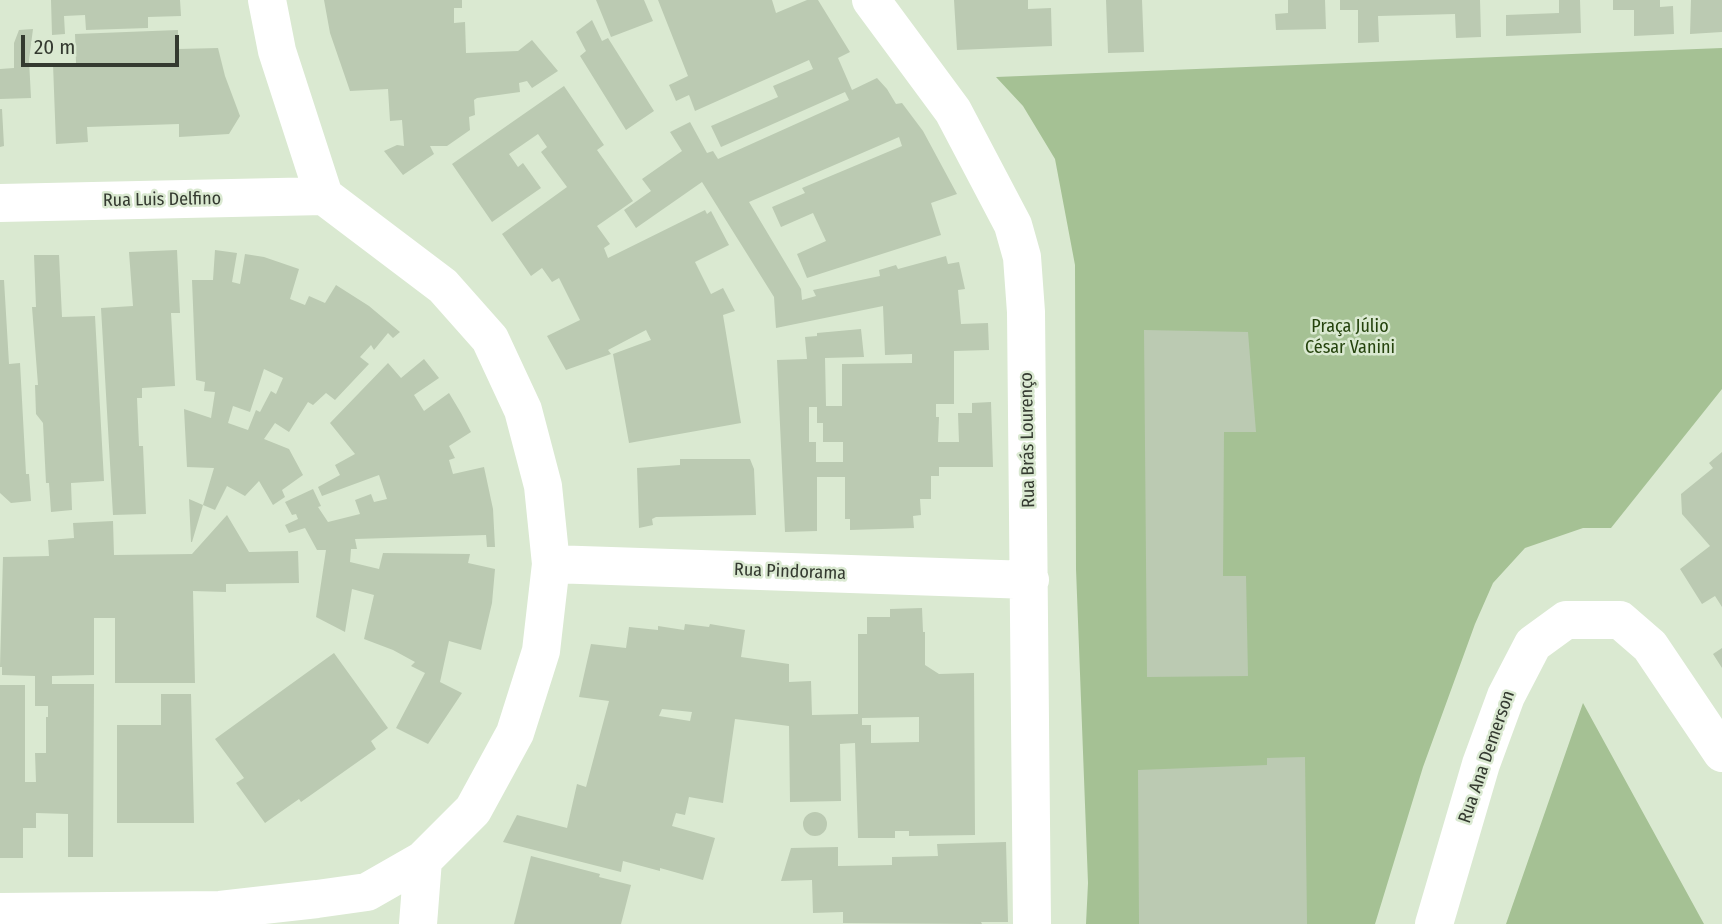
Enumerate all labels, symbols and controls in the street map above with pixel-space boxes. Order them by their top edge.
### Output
scale bar [24,21,182,65]
text: 20 m [34,34,75,60]
street label: Rua Luis Delfino [103,188,221,212]
park label: Praça Júlio César Vanini [1305,316,1395,358]
street label: Rua Brás Lourenço [1016,372,1040,508]
street label: Rua Pindorama [734,559,846,585]
street label: Rua Ana Demerson [1454,688,1520,826]

